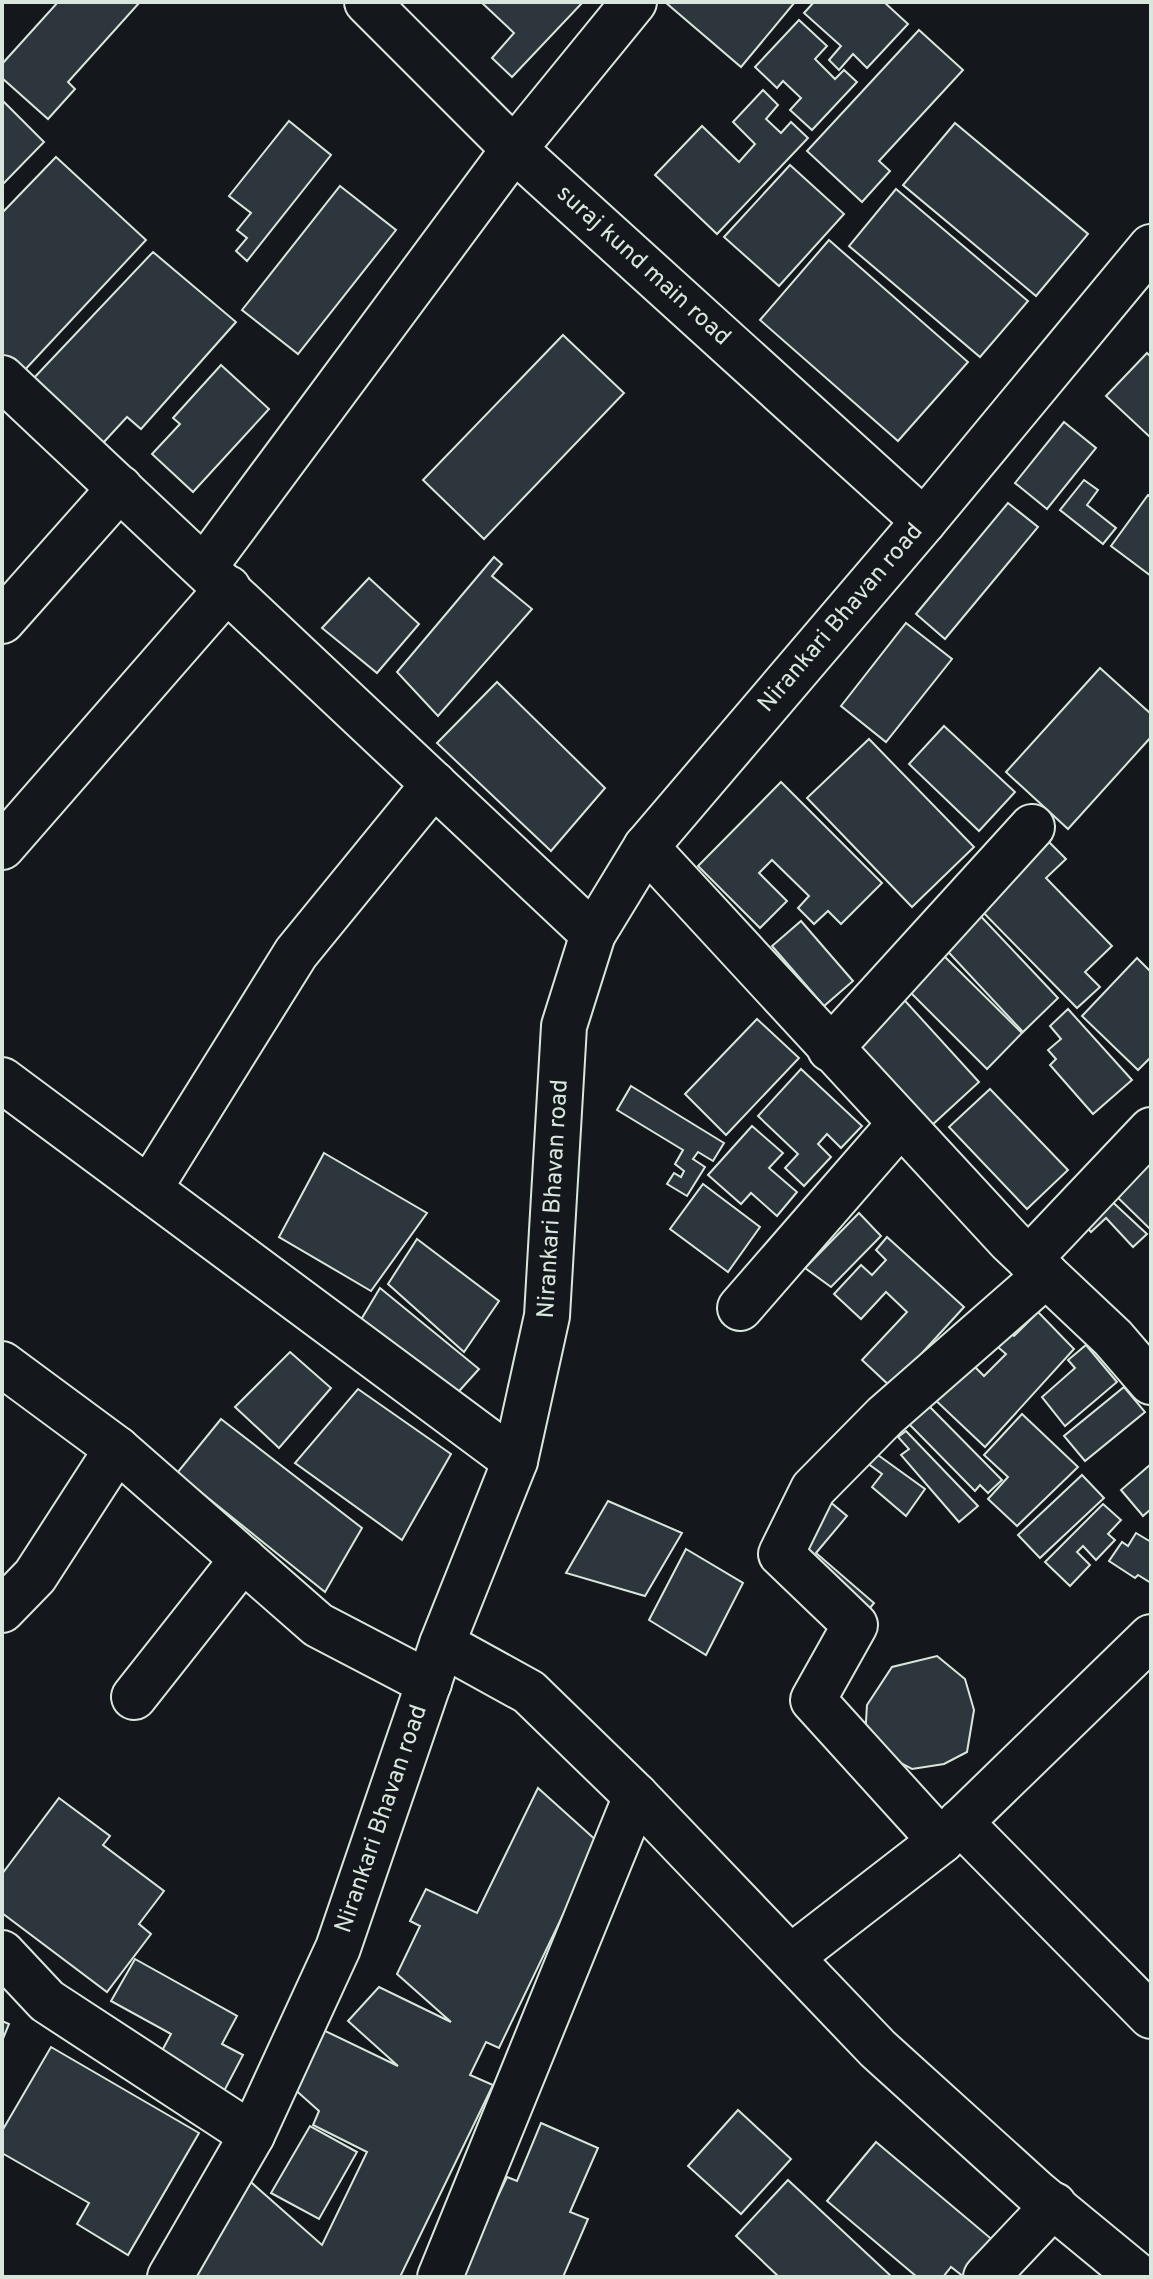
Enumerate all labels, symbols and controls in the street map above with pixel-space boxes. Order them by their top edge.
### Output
street label: suraj kund main road [550,179,736,353]
street label: Nirankari Bhavan road [752,518,930,719]
street label: Nirankari Bhavan road [532,1078,576,1319]
street label: Nirankari Bhavan road [329,1701,435,1937]

